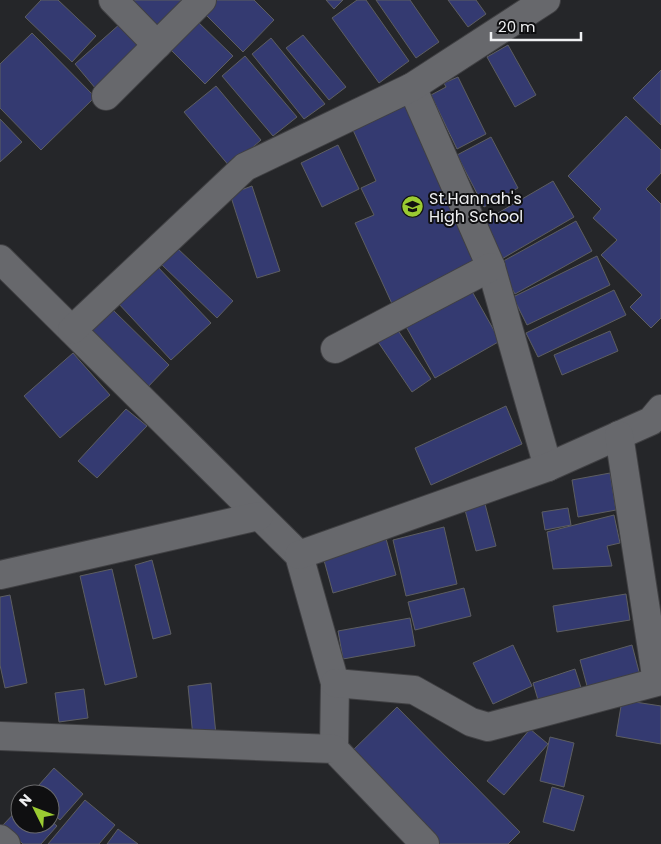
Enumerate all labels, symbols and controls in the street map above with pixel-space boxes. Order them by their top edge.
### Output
scale bar [491,10,581,42]
text: 20 m [498,16,536,37]
place label: St.Hannah's High School [429,187,523,228]
school or university icon: St.Hannah's High School [401,195,425,219]
north arrow [10,784,60,834]
text: N [14,790,36,811]

